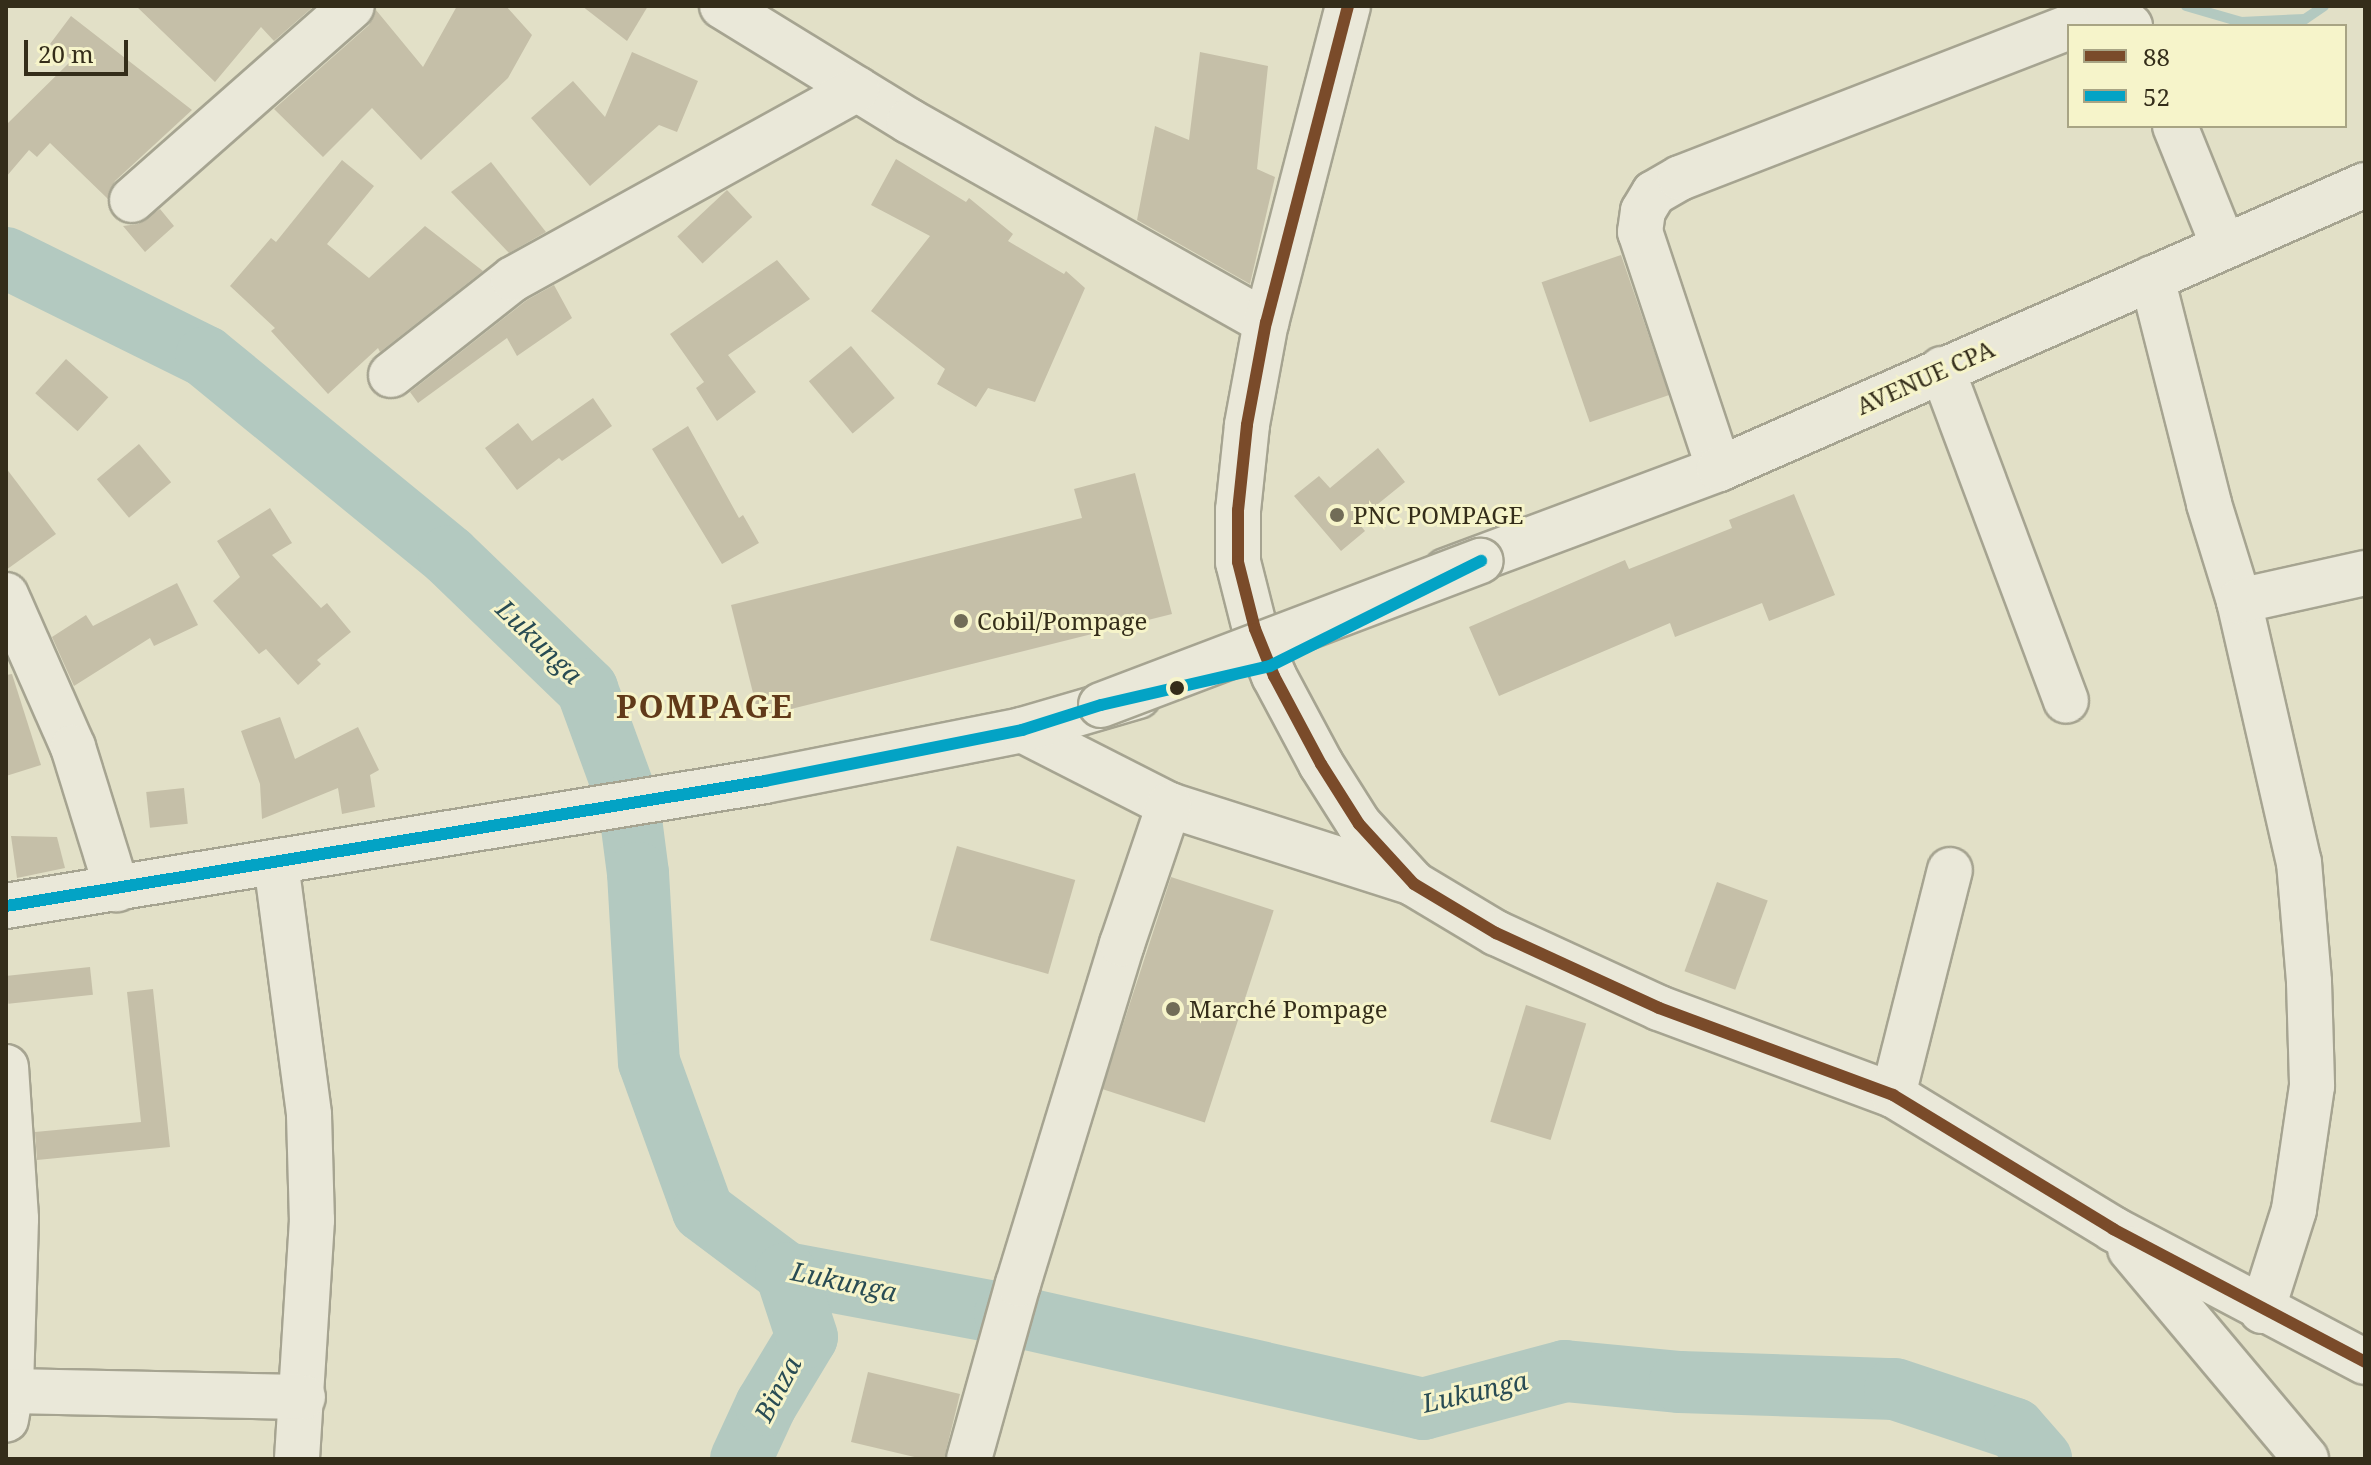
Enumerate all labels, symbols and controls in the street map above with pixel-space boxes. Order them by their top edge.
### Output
scale bar [28,24,132,74]
legend [2067,24,2347,128]
text: 20 m [38,37,94,70]
text: 88 [2143,40,2170,73]
text: 52 [2143,80,2170,113]
street label: AVENUE CPA [1852,334,1998,420]
place label: PNC POMPAGE [1353,501,1523,529]
marker: PNC POMPAGE [1328,506,1346,524]
water label: Lukunga [490,594,588,690]
place label: Cobil/Pompage [977,607,1147,635]
marker: Cobil/Pompage [952,612,970,630]
unlabelled marker [1169,680,1185,696]
district label: POMPAGE [616,687,794,725]
place label: Marché Pompage [1189,995,1387,1023]
marker: Marché Pompage [1164,1000,1182,1018]
water label: Lukunga [788,1256,900,1308]
water label: Binza [748,1351,808,1427]
water label: Lukunga [1419,1365,1531,1419]

